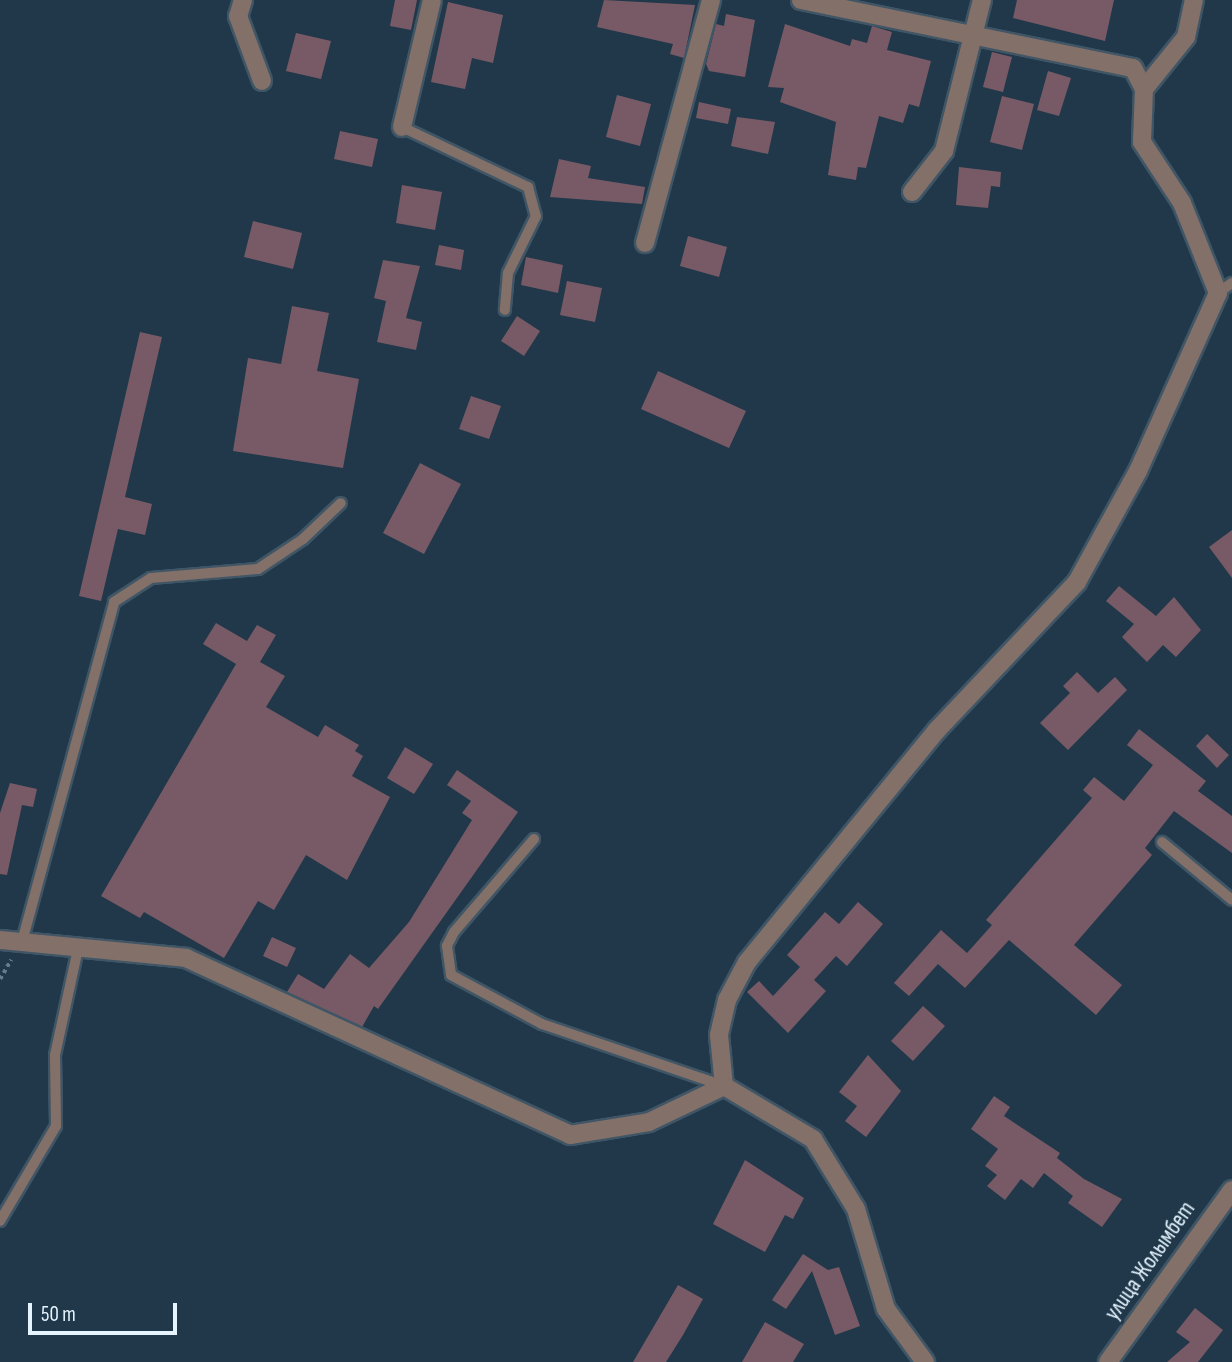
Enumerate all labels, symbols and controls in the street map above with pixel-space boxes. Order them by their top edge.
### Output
street label: улица Жолымбет [1099,1196,1201,1326]
scale bar [32,1288,180,1332]
text: 50 m [41,1302,76,1327]

